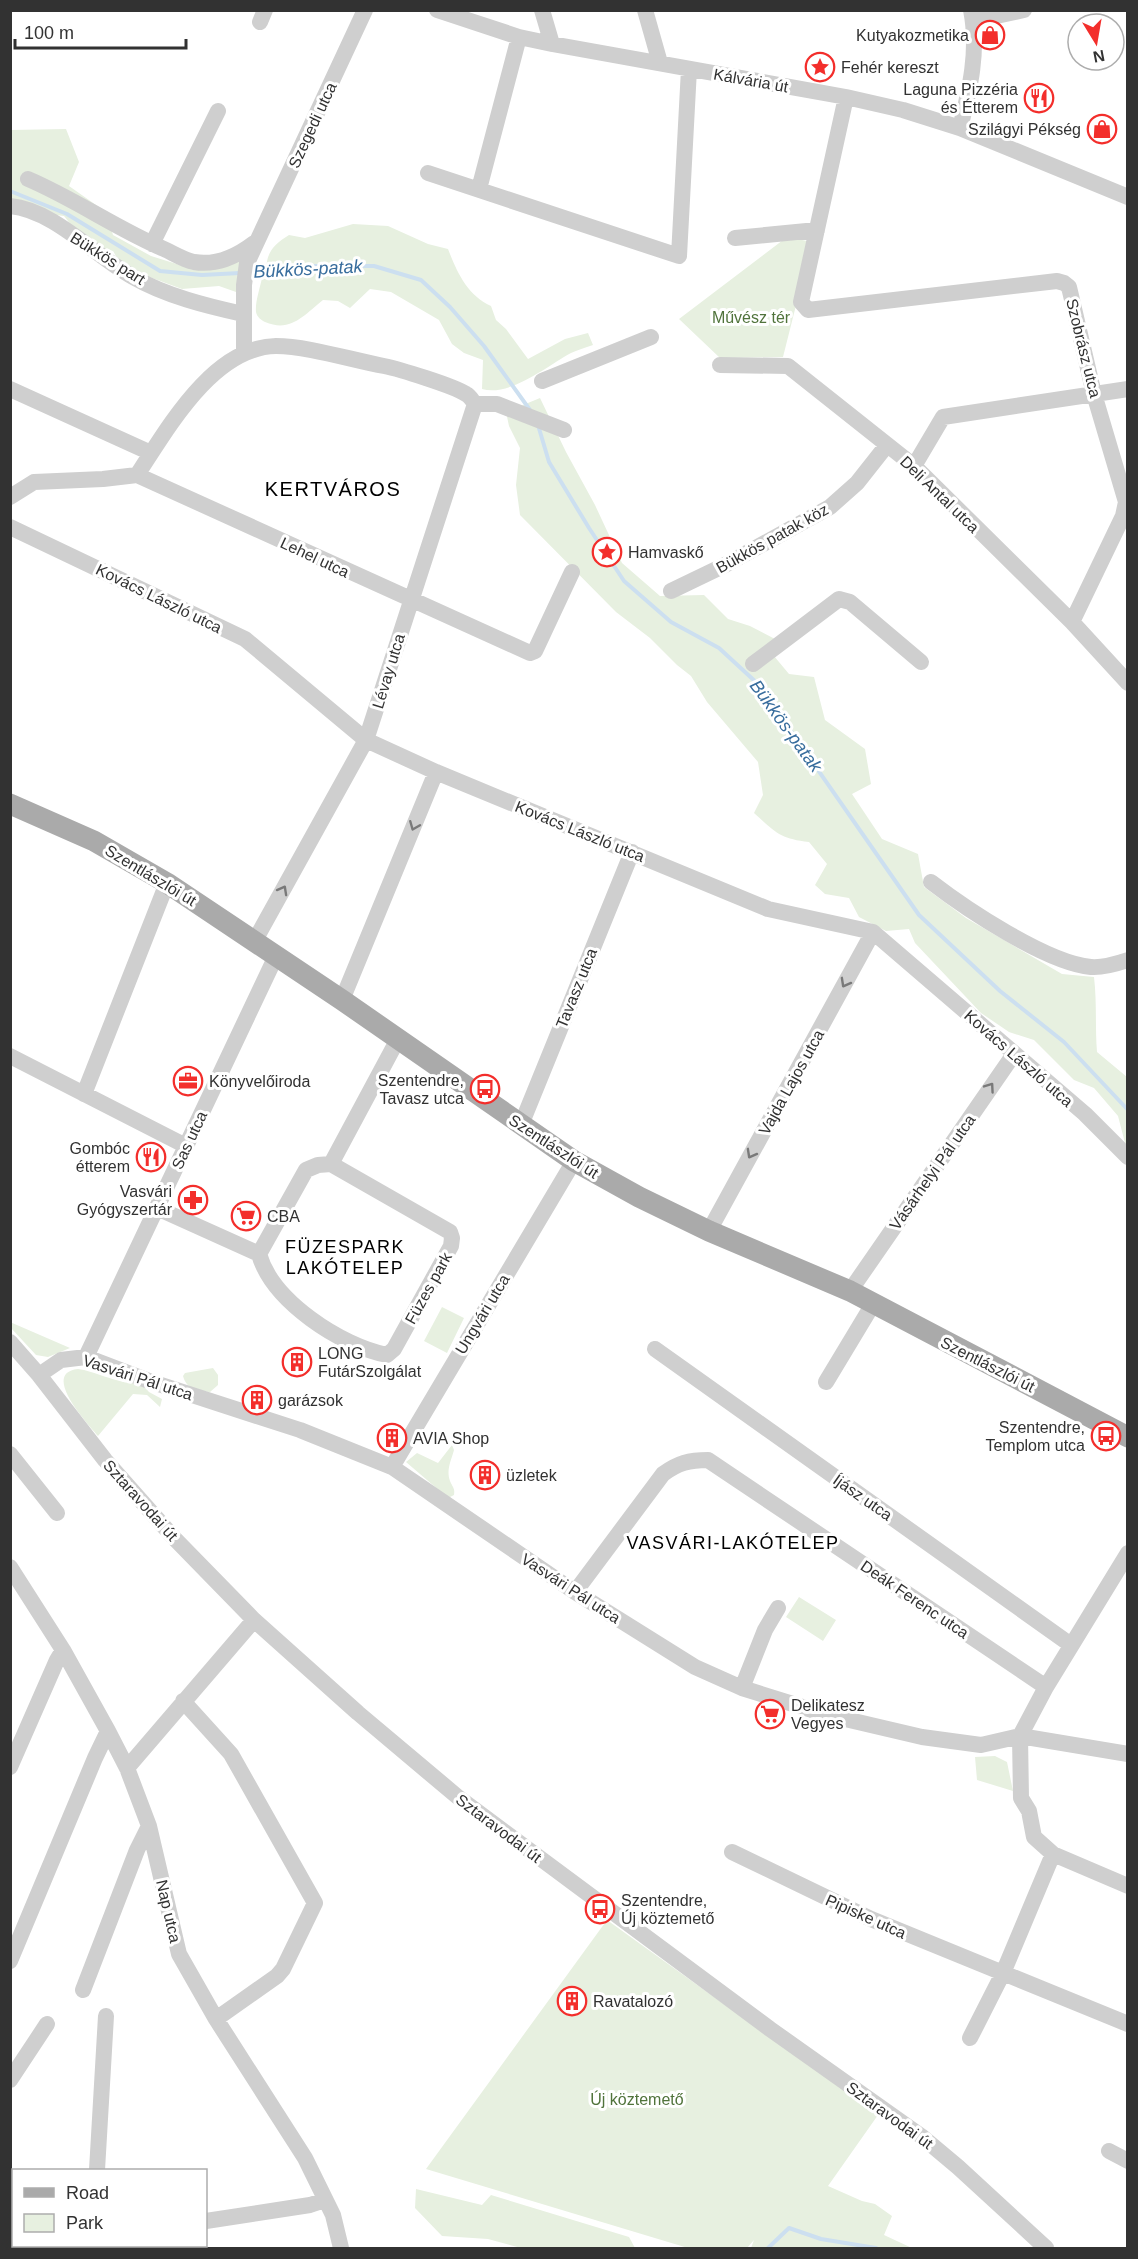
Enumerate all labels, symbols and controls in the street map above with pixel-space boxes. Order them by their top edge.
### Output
scale bar [15,12,186,50]
north arrow [1066,12,1126,72]
shop icon: Kutyakozmetika [974,19,1006,51]
text: 100 m [24,23,74,43]
place label: Kutyakozmetika [856,27,969,44]
text: N [1091,47,1106,66]
place icon: Fehér kereszt [804,51,836,83]
place label: Fehér kereszt [841,59,939,76]
street label: Kálvária út [712,66,790,96]
street label: Szegedi utca [285,80,340,171]
place label: Laguna Pizzéria és Étterem [903,81,1018,116]
restaurant icon: Laguna Pizzéria és Étterem [1023,82,1055,114]
shop icon: Szilágyi Pékség [1086,113,1118,145]
place label: Szilágyi Pékség [968,121,1081,138]
street label: Bükkös part [67,229,149,288]
water label: Bükkös-patak [253,256,364,282]
street label: Szobrász utca [1063,297,1104,399]
park label: Művész tér [712,309,791,326]
street label: Deli Antal utca [897,453,982,536]
district label: KERTVÁROS [265,478,401,500]
street label: Bükkös patak köz [713,501,831,576]
street label: Lehel utca [278,534,352,581]
place icon: Hamvaskő [591,536,623,568]
place label: Hamvaskő [628,544,704,561]
street label: Kovács László utca [93,561,225,636]
street label: Lévay utca [369,632,408,711]
water label: Bükkös-patak [746,676,827,777]
street label: Kovács László utca [513,798,647,865]
one-way arrow [408,820,421,830]
street label: Szentlászlói út [102,842,200,910]
one-way arrow [276,886,287,897]
street label: Tavasz utca [553,946,600,1031]
one-way arrow [841,977,852,988]
street label: Kovács László utca [961,1007,1076,1110]
street label: Vajda Lajos utca [756,1027,827,1138]
office icon: Könyvelőiroda [172,1065,204,1097]
place label: Szentendre, Tavasz utca [378,1072,464,1107]
place label: Könyvelőiroda [209,1073,311,1090]
bus stop icon: Szentendre, Tavasz utca [469,1073,501,1105]
one-way arrow [983,1083,994,1094]
street label: Sas utca [169,1108,210,1172]
street label: Szentlászlói út [506,1111,602,1182]
street label: Vásárhelyi Pál utca [886,1111,979,1233]
place label: Gombóc étterem [70,1140,130,1175]
restaurant icon: Gombóc étterem [135,1141,167,1173]
one-way arrow [747,1148,758,1158]
place label: Vasvári Gyógyszertár [77,1183,173,1218]
pharmacy icon: Vasvári Gyógyszertár [177,1184,209,1216]
supermarket icon: CBA [230,1200,262,1232]
place label: CBA [267,1208,300,1225]
district label: FÜZESPARK LAKÓTELEP [285,1237,405,1278]
street label: Füzes park [402,1249,456,1327]
street label: Ungvári utca [452,1271,513,1357]
street label: Szentlászlói út [938,1333,1038,1396]
place label: LONG FutárSzolgálat [318,1345,422,1380]
building icon: LONG FutárSzolgálat [281,1346,313,1378]
street label: Vasvári Pál utca [81,1352,195,1403]
building icon: garázsok [241,1384,273,1416]
place label: garázsok [278,1392,344,1409]
place label: Szentendre, Templom utca [985,1419,1085,1454]
bus stop icon: Szentendre, Templom utca [1090,1420,1122,1452]
building icon: AVIA Shop [376,1422,408,1454]
place label: AVIA Shop [413,1430,489,1447]
street label: Sztaravodai út [100,1457,182,1544]
building icon: üzletek [469,1459,501,1491]
place label: üzletek [506,1467,558,1484]
street label: Íjász utca [830,1470,896,1524]
district label: VASVÁRI-LAKÓTELEP [626,1532,840,1553]
street label: Vasvári Pál utca [518,1550,623,1627]
street label: Deák Ferenc utca [858,1557,972,1642]
place label: Delikatesz Vegyes [791,1697,865,1732]
supermarket icon: Delikatesz Vegyes [754,1698,786,1730]
street label: Sztaravodai út [453,1791,545,1866]
street label: Nap utca [153,1878,184,1944]
street label: Pipiske utca [823,1891,909,1942]
place label: Szentendre, Új köztemető [621,1892,714,1927]
bus stop icon: Szentendre, Új köztemető [584,1893,616,1925]
building icon: Ravatalozó [556,1985,588,2017]
place label: Ravatalozó [593,1993,673,2010]
street label: Sztaravodai út [843,2078,937,2153]
park label: Új köztemető [590,2090,684,2108]
legend [12,2169,207,2247]
text: Road [66,2183,109,2203]
text: Park [66,2213,104,2233]

